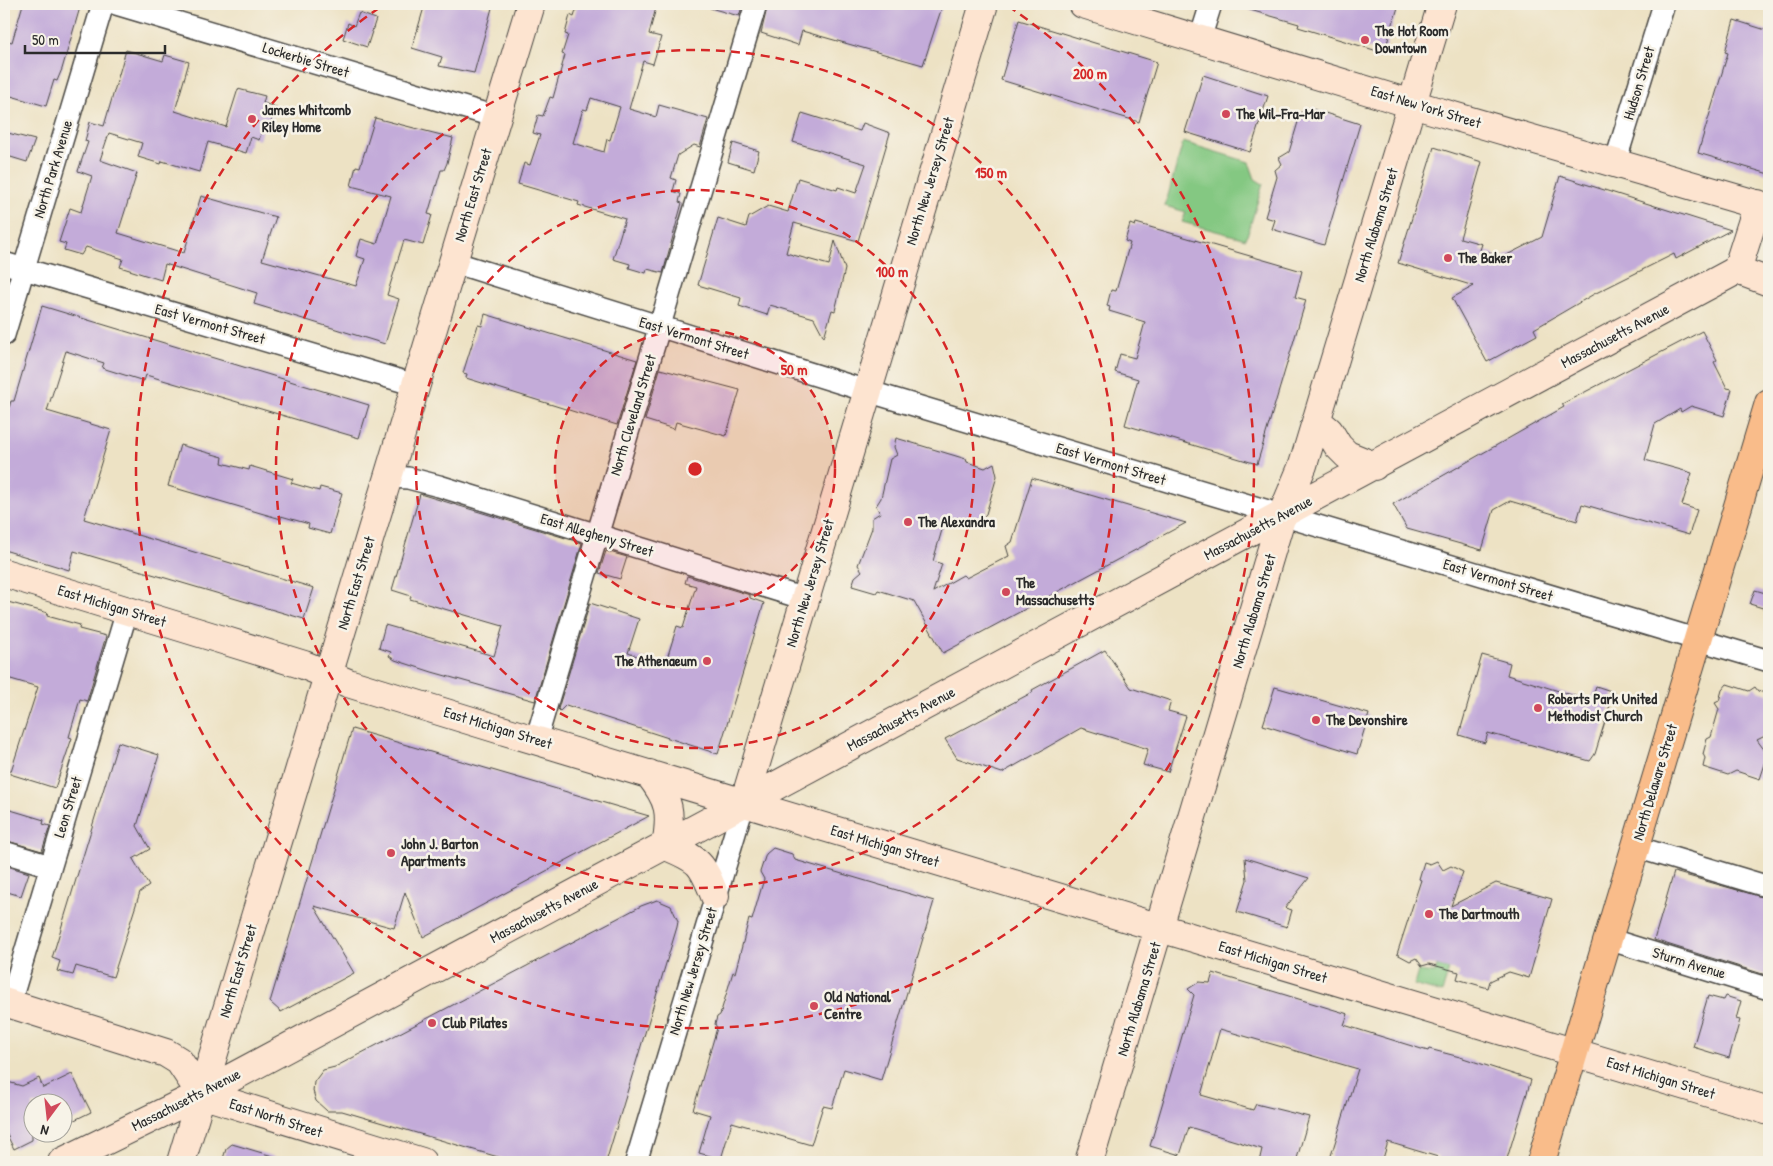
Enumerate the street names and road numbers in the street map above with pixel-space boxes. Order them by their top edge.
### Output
street label: Lockerbie Street [260,36,353,83]
street label: Hudson Street [1617,43,1660,122]
street label: East New York Street [1368,80,1485,134]
street label: North New Jersey Street [900,113,959,247]
street label: North Park Avenue [28,117,77,220]
street label: North East Street [448,145,497,244]
street label: North Alabama Street [1348,164,1403,285]
street label: East Vermont Street [153,298,268,350]
street label: Massachusetts Avenue [1557,298,1673,373]
street label: East Vermont Street [637,311,752,364]
street label: North Cleveland Street [604,351,661,478]
street label: East Vermont Street [1054,437,1169,490]
street label: Massachusetts Avenue [1200,490,1316,565]
street label: East Allegheny Street [538,507,657,562]
street label: North New Jersey Street [780,515,839,649]
street label: North East Street [331,533,380,632]
street label: North Alabama Street [1226,550,1281,671]
street label: East Vermont Street [1441,553,1556,606]
street label: East Michigan Street [55,579,170,632]
street label: Massachusetts Avenue [843,681,959,756]
street label: East Michigan Street [441,701,556,754]
street label: North Delaware Street [1627,720,1682,843]
street label: Leon Street [48,773,87,840]
street label: East Michigan Street [828,819,943,872]
street label: Massachusetts Avenue [486,873,602,948]
street label: North New Jersey Street [663,903,722,1037]
street label: North East Street [213,921,262,1020]
street label: East Michigan Street [1216,935,1331,988]
street label: North Alabama Street [1111,938,1166,1059]
street label: Sturm Avenue [1650,941,1728,984]
street label: East Michigan Street [1604,1051,1719,1104]
street label: Massachusetts Avenue [128,1063,244,1136]
street label: East North Street [227,1093,326,1143]

